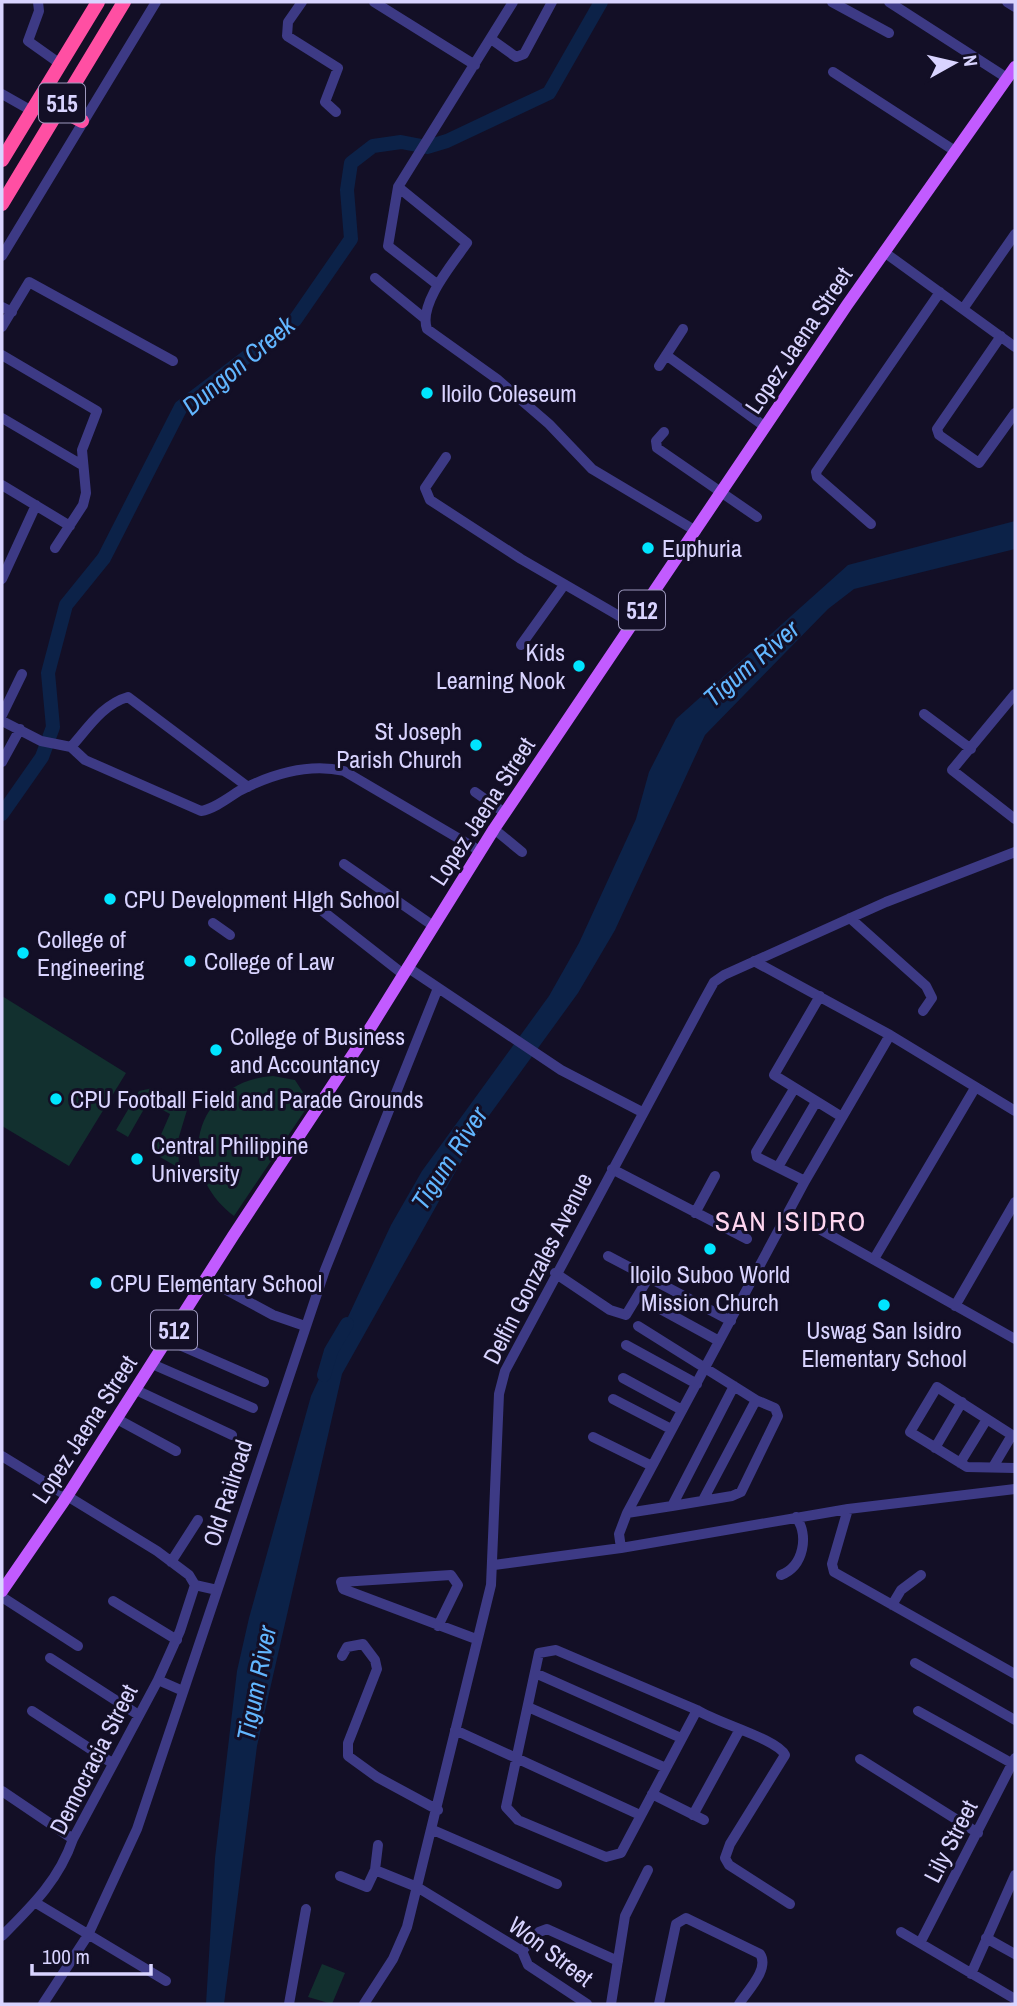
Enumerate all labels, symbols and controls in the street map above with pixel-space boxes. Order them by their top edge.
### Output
north arrow [919,28,989,98]
text: N [957,53,984,68]
road number: 515 [39,83,85,122]
street label: Lopez Jaena Street [737,260,859,420]
water label: Dungon Creek [174,307,303,423]
place label: Iloilo Coleseum [441,377,577,409]
marker: Iloilo Coleseum [419,385,435,401]
place label: Euphuria [662,532,742,564]
marker: Euphuria [640,540,656,556]
road number: 512 [619,590,665,630]
water label: Tigum River [696,611,807,714]
place label: Kids Learning Nook [436,636,565,696]
marker: Kids Learning Nook [571,658,587,674]
place label: St Joseph Parish Church [336,715,462,775]
street label: Lopez Jaena Street [422,730,542,891]
marker: St Joseph Parish Church [468,737,484,753]
place label: CPU Development HIgh School [124,883,400,915]
marker: CPU Development HIgh School [102,891,118,907]
place label: College of Engineering [37,923,144,983]
marker: College of Engineering [15,945,31,961]
place label: College of Law [204,945,335,977]
marker: College of Law [182,953,198,969]
place label: College of Business and Accountancy [230,1020,405,1080]
marker: College of Business and Accountancy [208,1042,224,1058]
place label: CPU Football Field and Parade Grounds [70,1083,423,1115]
marker: CPU Football Field and Parade Grounds [48,1091,64,1107]
water label: Tigum River [403,1099,496,1216]
place label: Central Philippine University [151,1129,309,1189]
marker: Central Philippine University [129,1151,145,1167]
street label: Delfin Gonzales Avenue [475,1167,599,1369]
district label: SAN ISIDRO [715,1202,867,1240]
marker: Iloilo Suboo World Mission Church [702,1241,718,1257]
place label: Iloilo Suboo World Mission Church [630,1258,790,1318]
place label: CPU Elementary School [110,1267,322,1299]
marker: CPU Elementary School [88,1275,104,1291]
marker: Uswag San Isidro Elementary School [876,1297,892,1313]
road number: 512 [151,1310,197,1350]
place label: Uswag San Isidro Elementary School [801,1314,967,1374]
street label: Lopez Jaena Street [24,1348,144,1509]
street label: Old Railroad [195,1436,259,1550]
water label: Tigum River [228,1622,284,1743]
street label: Democracia Street [41,1678,145,1839]
street label: Lily Street [916,1794,985,1888]
street label: Won Street [502,1909,600,1994]
scale bar [32,1932,150,1976]
text: 100 m [42,1942,90,1971]

